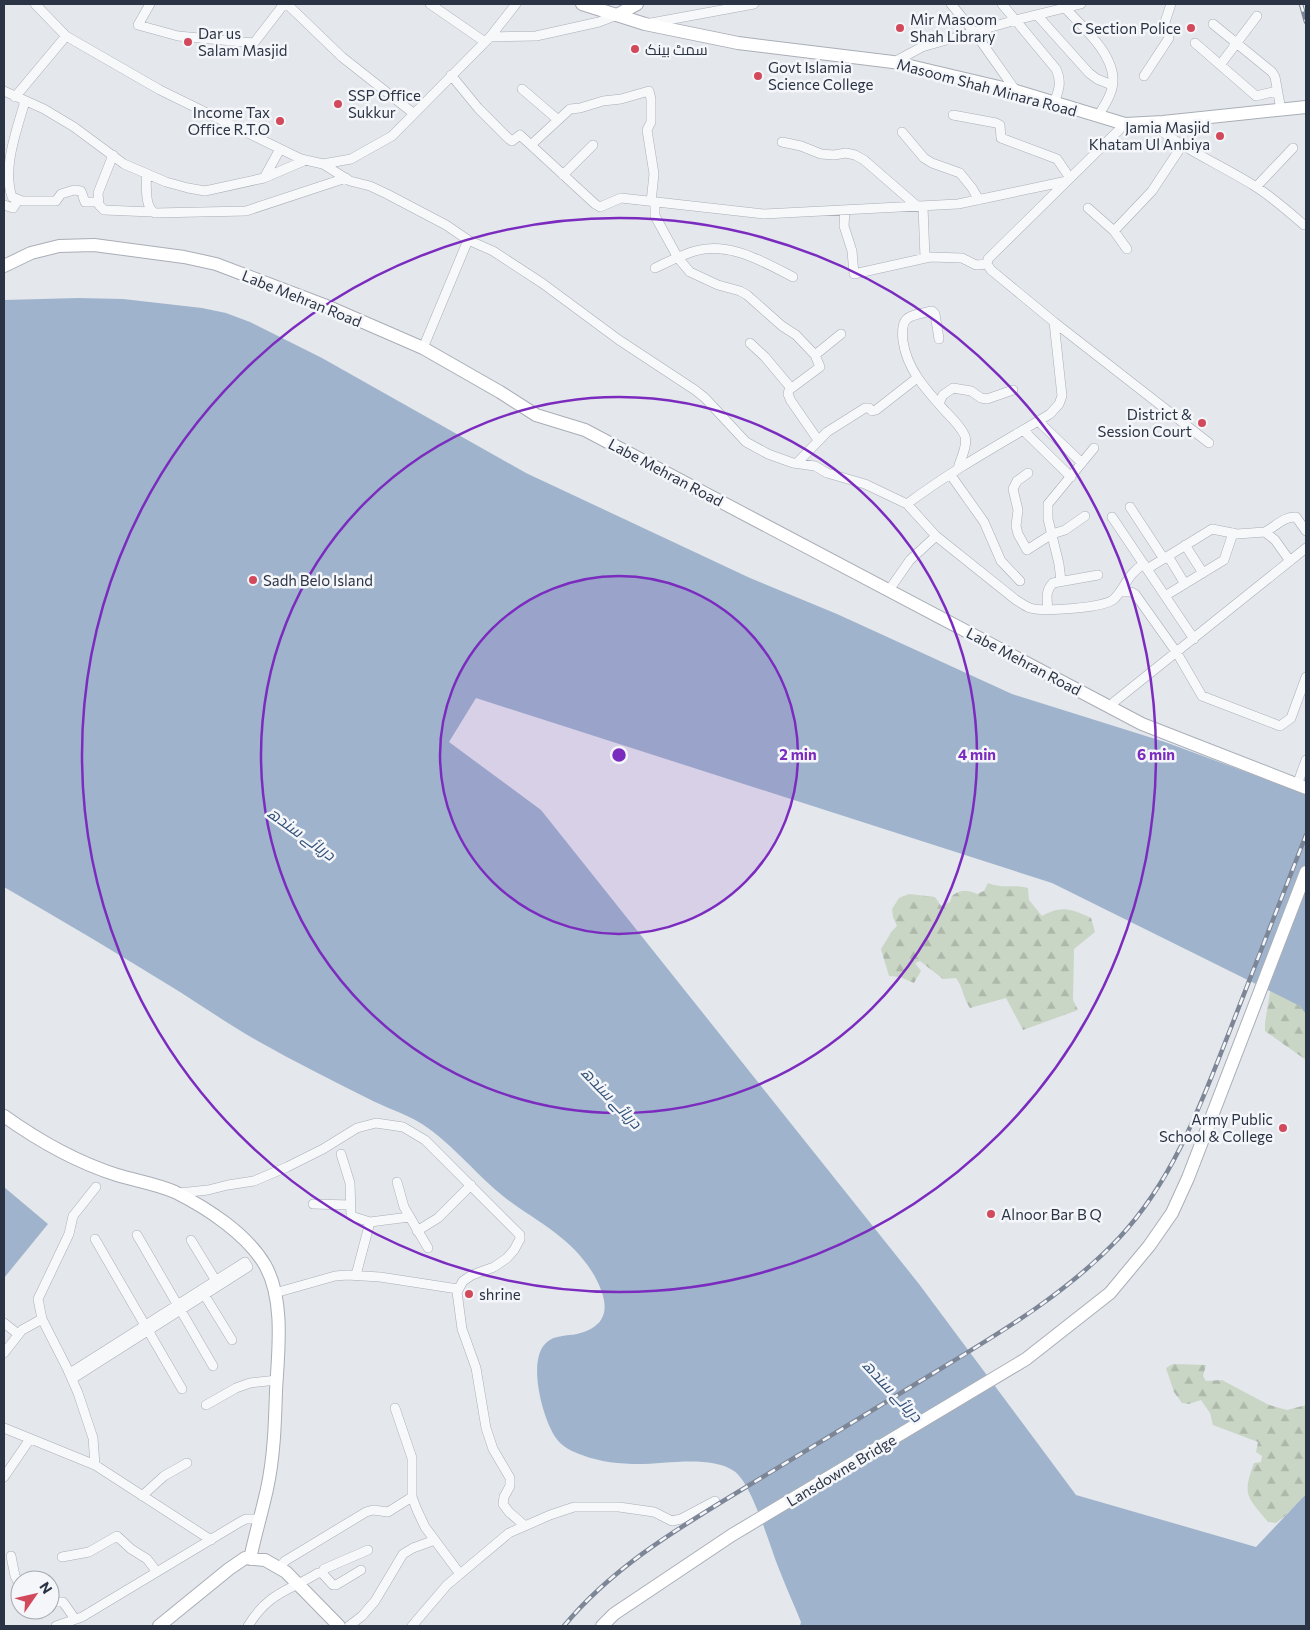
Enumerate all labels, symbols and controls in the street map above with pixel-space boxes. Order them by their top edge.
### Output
place label: Mir Masoom Shah Library [910,10,997,45]
place label: C Section Police [1072,19,1181,37]
marker: Mir Masoom Shah Library [894,22,906,34]
marker: C Section Police [1185,22,1197,34]
place label: Dar us Salam Masjid [198,24,287,59]
marker: Dar us Salam Masjid [182,36,194,48]
place label: سمٹ بینک [645,40,708,58]
marker: سمٹ بینک [629,43,641,55]
street label: Masoom Shah Minara Road [895,54,1079,120]
place label: Govt Islamia Science College [768,58,874,93]
marker: Govt Islamia Science College [752,70,764,82]
place label: SSP Office Sukkur [348,86,421,121]
marker: SSP Office Sukkur [332,98,344,110]
place label: Income Tax Office R.T.O [188,103,270,138]
marker: Income Tax Office R.T.O [274,115,286,127]
place label: Jamia Masjid Khatam Ul Anbiya [1089,118,1210,153]
marker: Jamia Masjid Khatam Ul Anbiya [1214,130,1226,142]
street label: Labe Mehran Road [240,266,364,330]
place label: District & Session Court [1098,405,1192,440]
marker: District & Session Court [1196,417,1208,429]
street label: Labe Mehran Road [606,434,726,510]
place label: Sadh Belo Island [263,571,373,589]
marker: Sadh Belo Island [247,574,259,586]
street label: Labe Mehran Road [964,623,1084,699]
text: 2 min [779,745,817,763]
text: 4 min [958,745,996,763]
text: 6 min [1137,745,1175,763]
centre of rings [610,746,628,764]
water label: دریائے سندھ [264,802,340,865]
water label: دریائے سندھ [577,1062,647,1133]
place label: Army Public School & College [1159,1110,1273,1145]
marker: Army Public School & College [1277,1122,1289,1134]
place label: Alnoor Bar B Q [1001,1205,1102,1223]
marker: Alnoor Bar B Q [985,1208,997,1220]
place label: shrine [479,1285,521,1303]
marker: shrine [463,1288,475,1300]
water label: دریائے سندھ [858,1355,928,1427]
street label: Lansdowne Bridge [783,1430,899,1510]
north arrow [10,1570,60,1620]
text: N [36,1578,56,1597]

